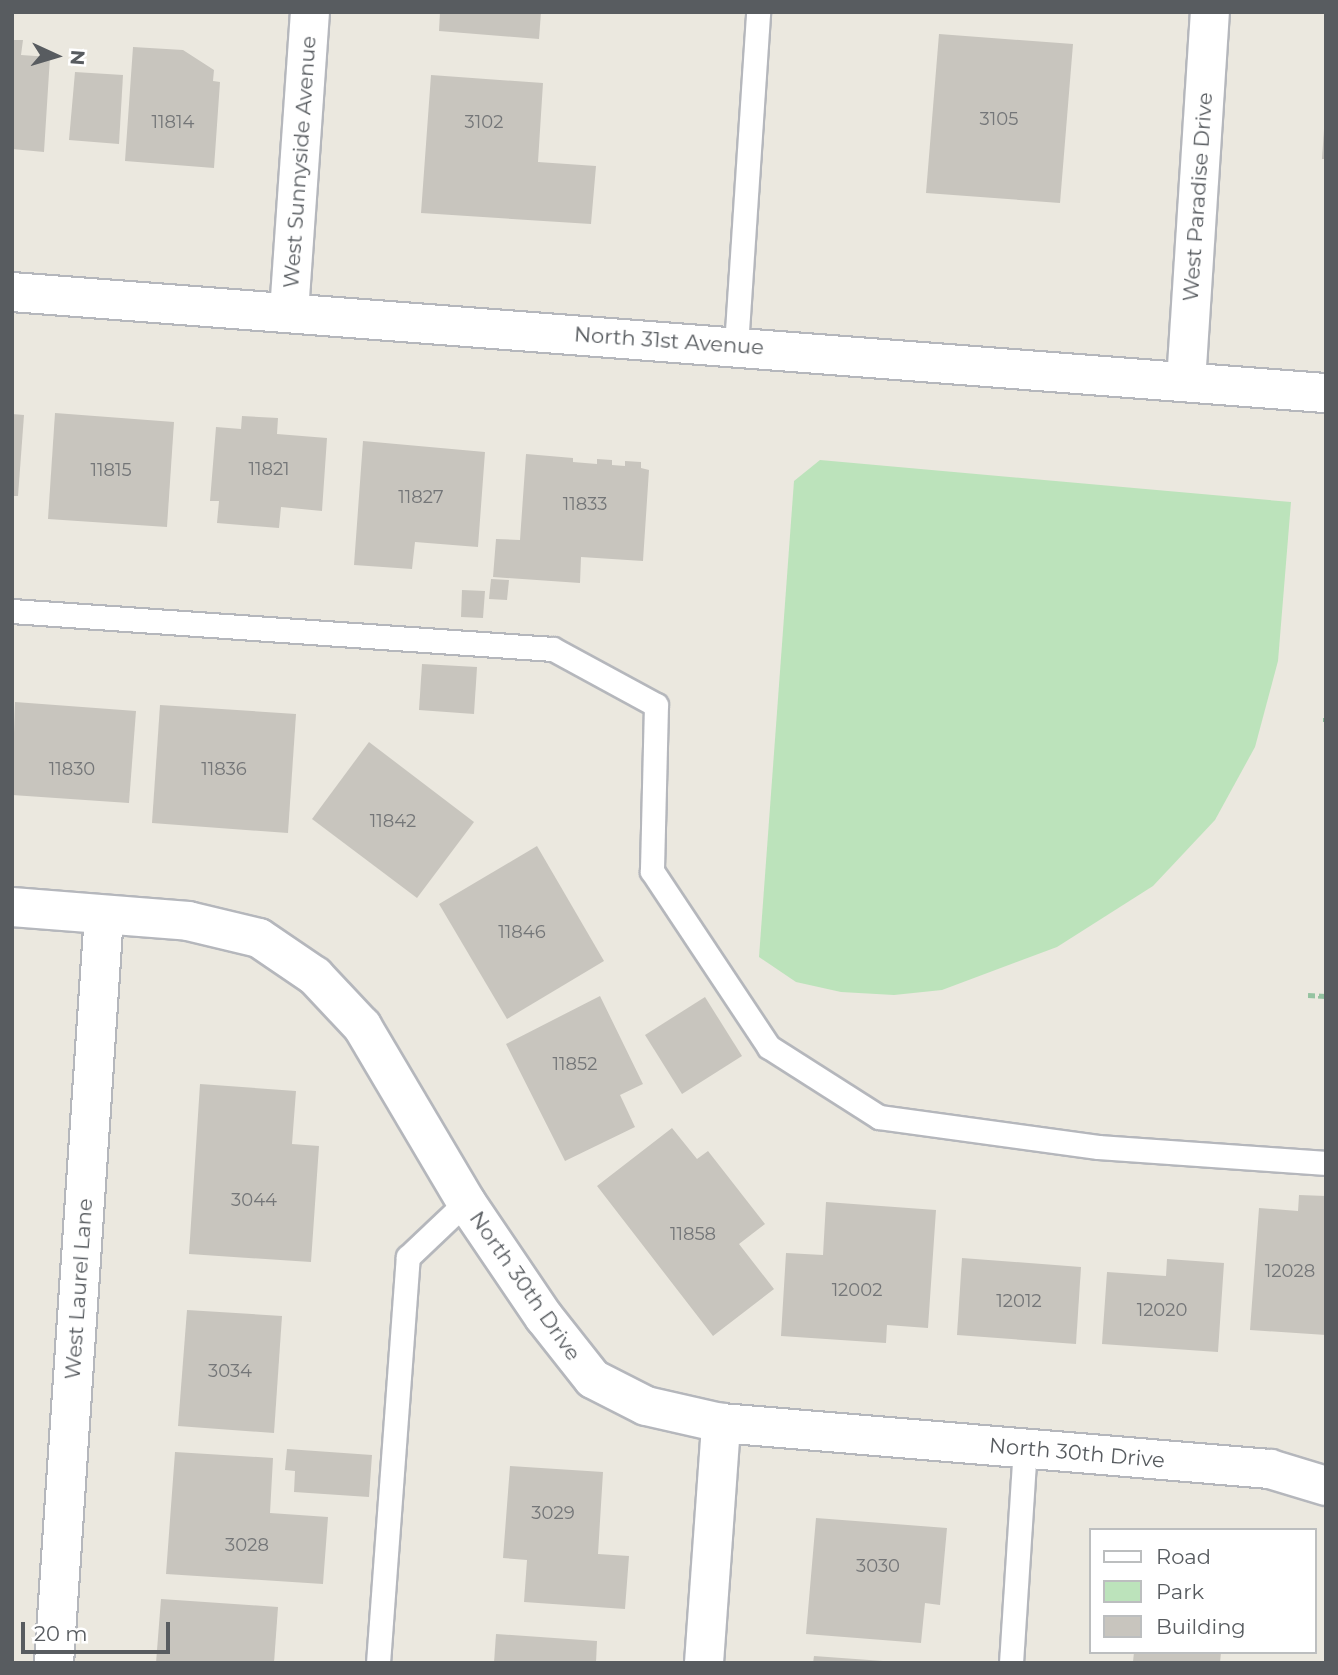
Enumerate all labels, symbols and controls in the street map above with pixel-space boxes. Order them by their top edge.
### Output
north arrow [21,21,91,91]
street label: West Sunnyside Avenue [279,35,321,289]
text: N [65,49,89,66]
street label: West Paradise Drive [1178,92,1218,302]
house number: 3105 [980,108,1018,130]
house number: 11814 [152,111,194,133]
house number: 3102 [465,111,503,133]
street label: North 31st Avenue [573,322,765,360]
house number: 11821 [248,458,290,480]
house number: 11815 [90,459,132,481]
house number: 11827 [398,486,444,508]
house number: 11833 [563,493,607,515]
house number: 11830 [49,758,95,780]
house number: 11836 [201,758,247,780]
house number: 11842 [370,810,416,832]
house number: 11846 [498,921,546,943]
house number: 11852 [553,1053,597,1075]
house number: 3044 [231,1189,277,1211]
street label: West Laurel Lane [60,1198,98,1380]
street label: North 30th Drive [464,1207,586,1365]
house number: 11858 [670,1223,716,1245]
house number: 12028 [1265,1260,1315,1282]
house number: 12002 [832,1279,882,1301]
house number: 12012 [996,1290,1042,1312]
house number: 12020 [1137,1299,1187,1321]
house number: 3034 [208,1360,252,1382]
street label: North 30th Drive [988,1433,1166,1473]
house number: 3029 [531,1502,575,1524]
legend [1090,1528,1317,1654]
house number: 3028 [225,1534,269,1556]
text: Road [1156,1544,1211,1569]
house number: 3030 [856,1555,900,1577]
text: Park [1156,1579,1204,1604]
scale bar [24,1608,173,1652]
text: Building [1156,1614,1246,1639]
text: 20 m [34,1621,88,1646]

